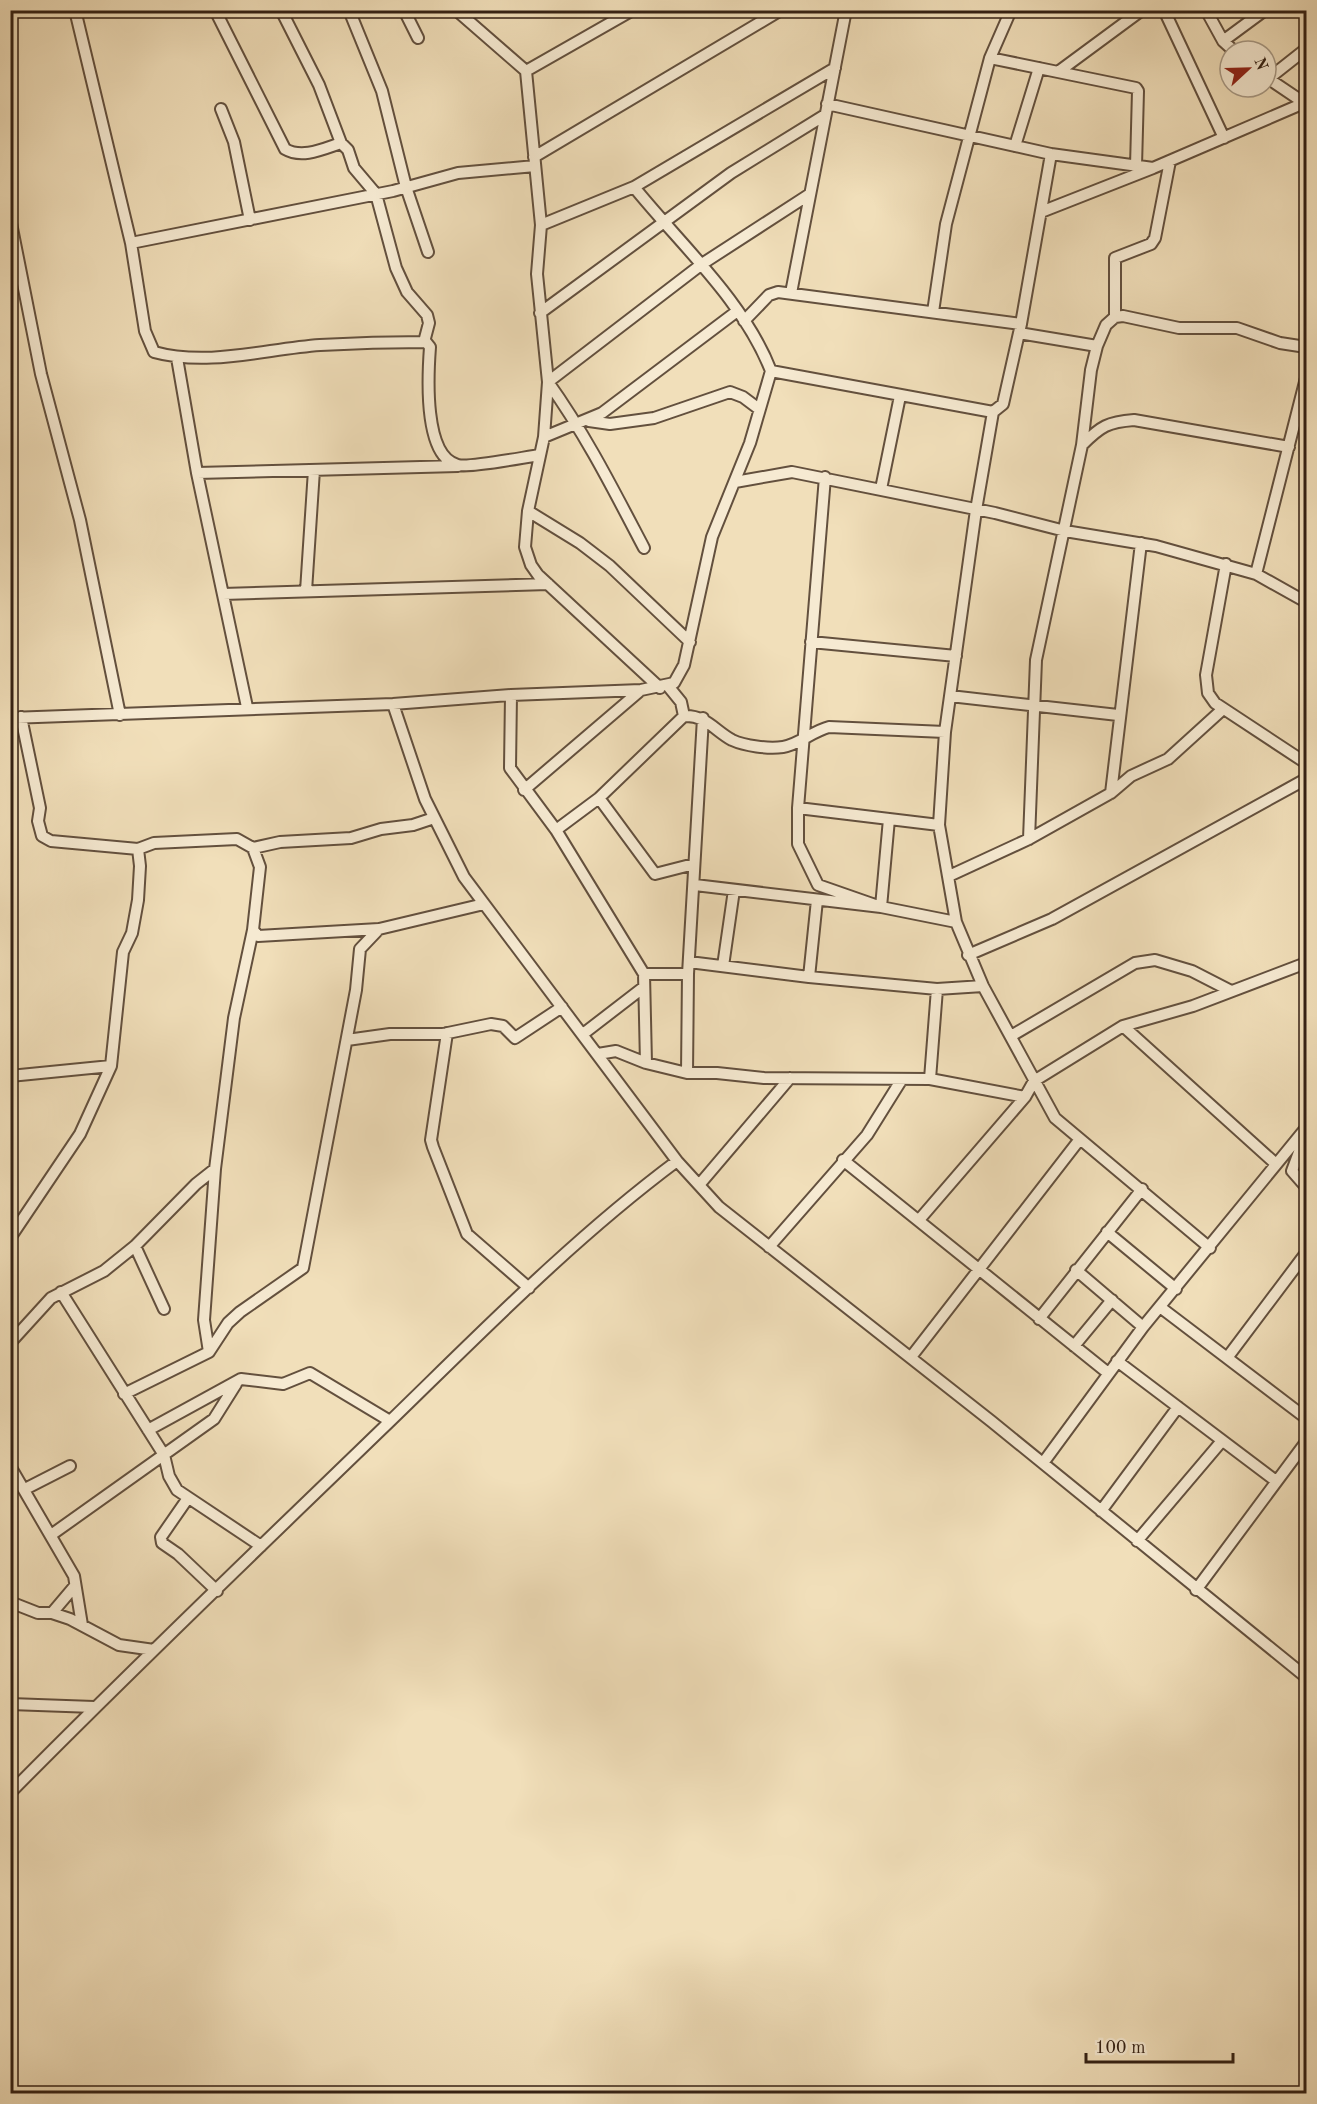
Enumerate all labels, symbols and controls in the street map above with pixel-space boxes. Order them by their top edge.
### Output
north arrow [1218,39,1278,99]
text: N [1250,55,1270,74]
scale bar [1086,2026,1233,2064]
text: 100 m [1095,2039,1146,2057]

